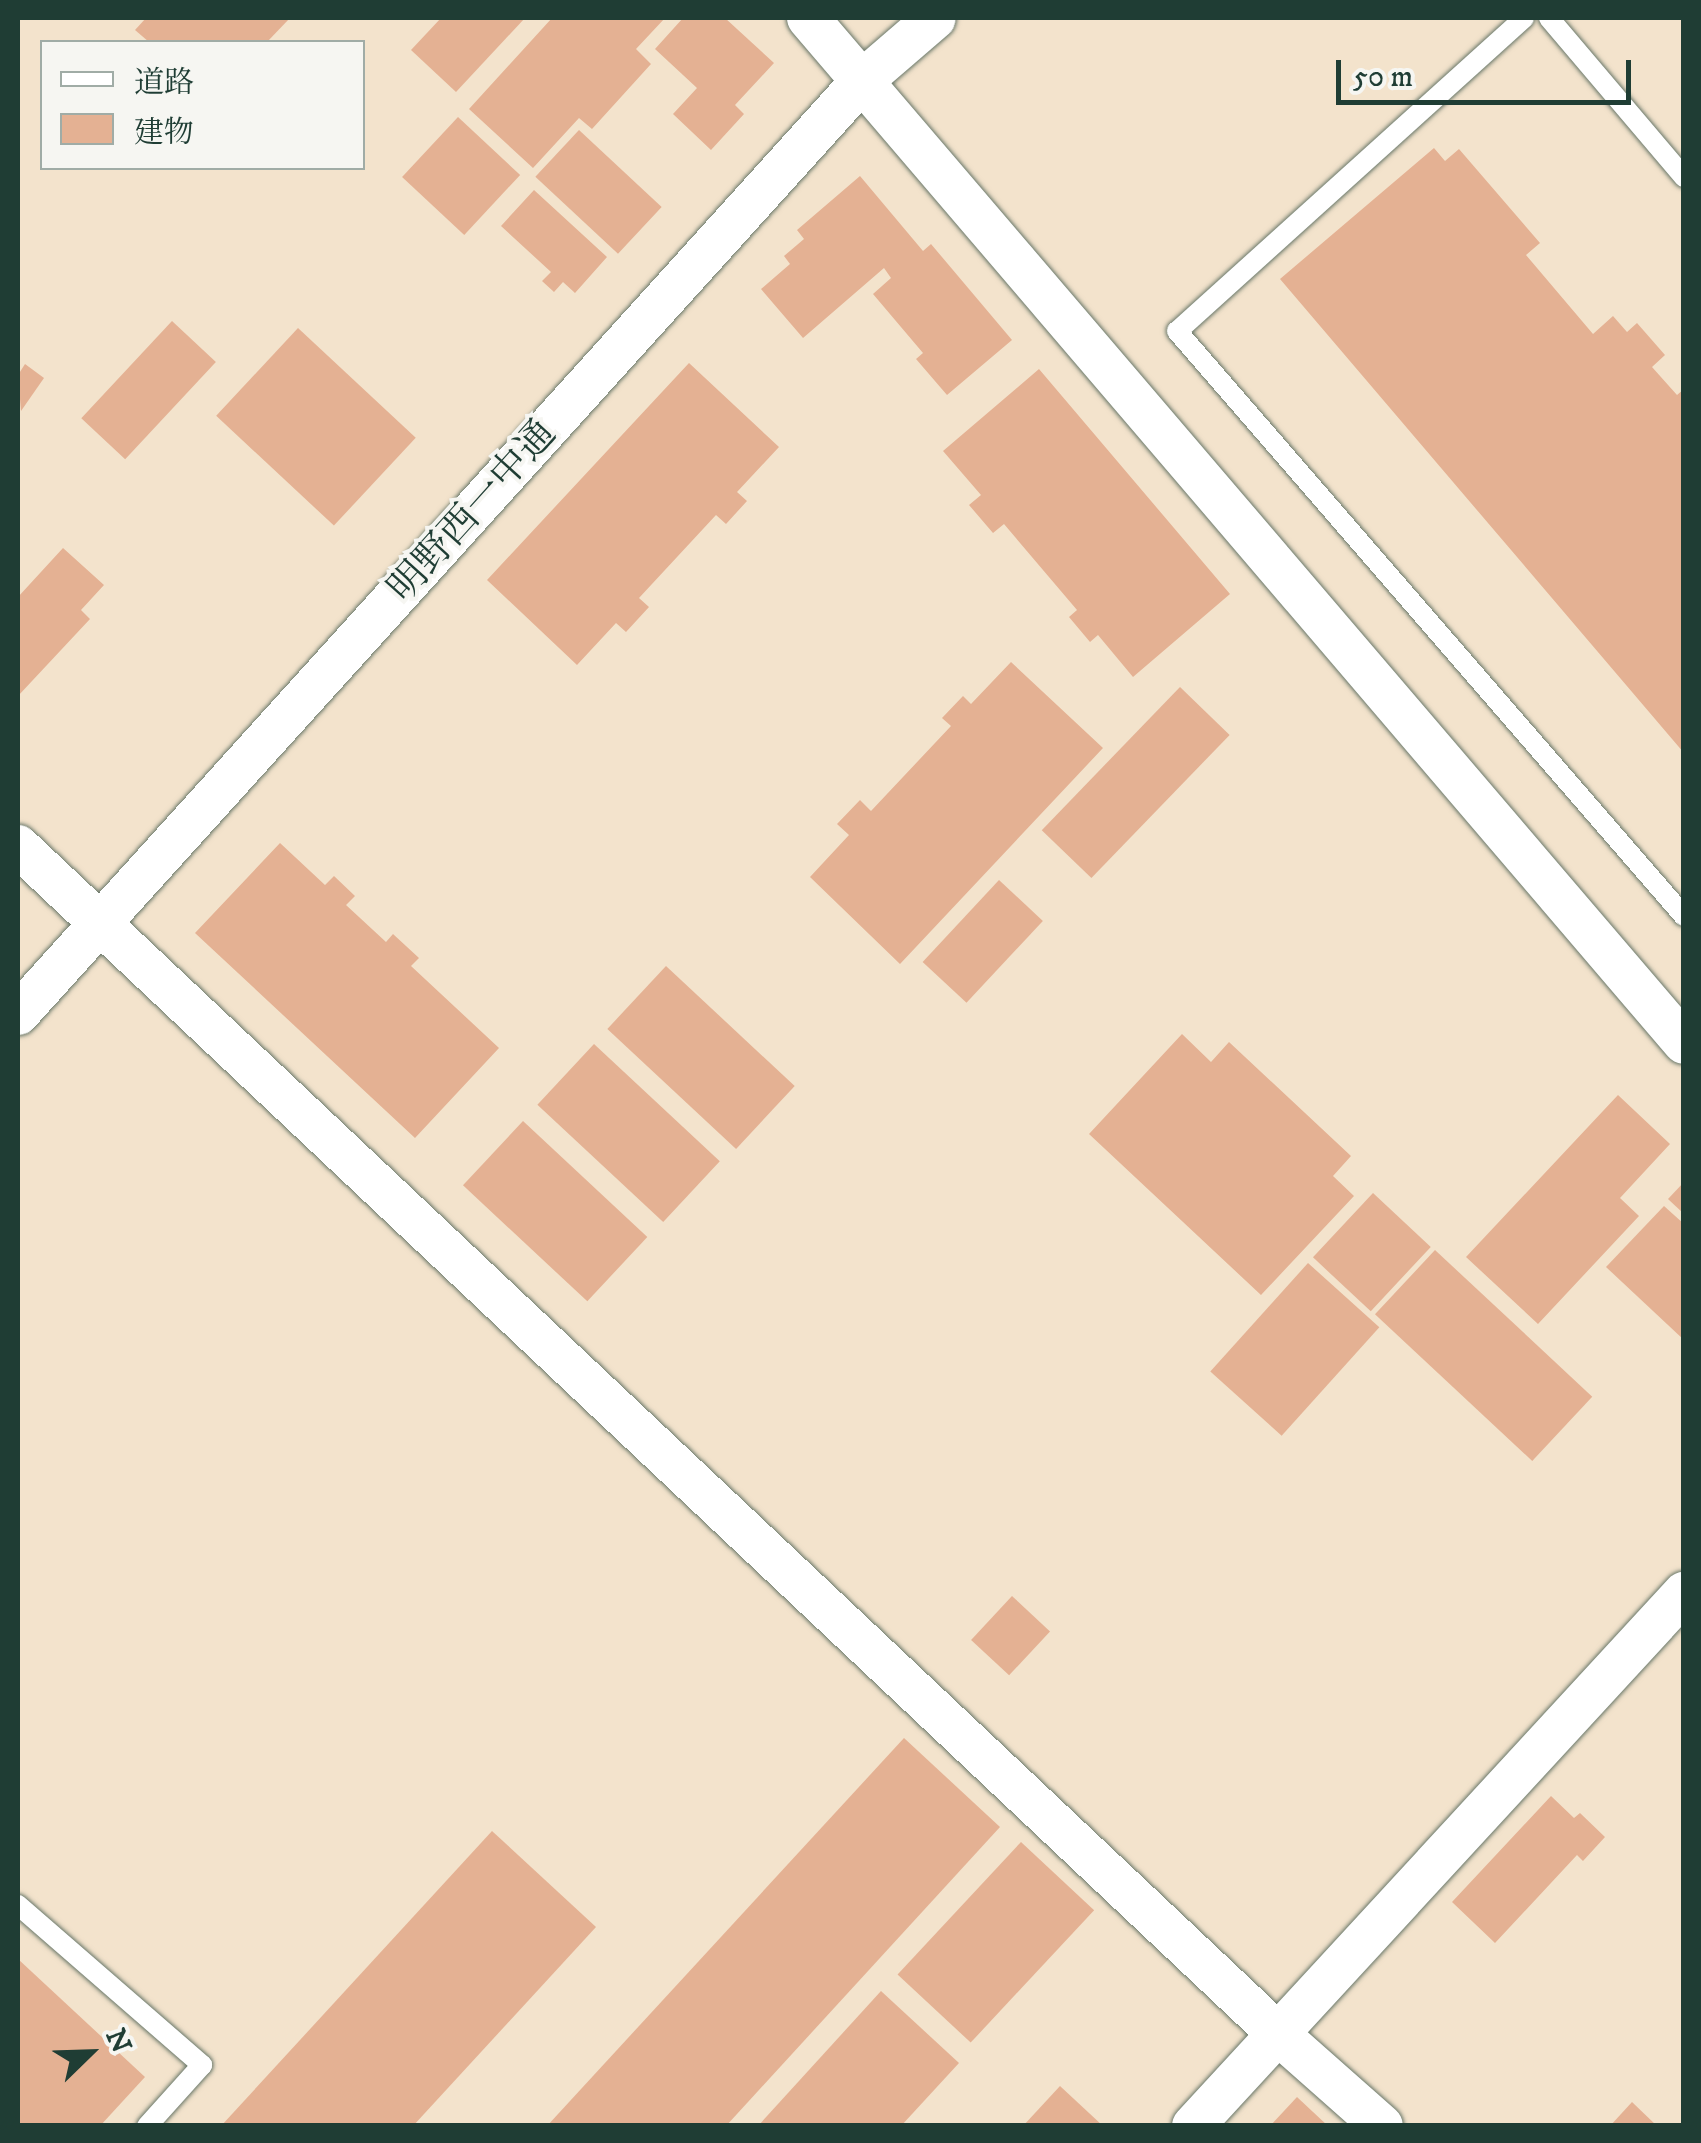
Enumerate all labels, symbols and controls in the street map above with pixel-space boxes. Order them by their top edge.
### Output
legend [40,40,365,170]
scale bar [1341,40,1636,102]
text: 50 m [1353,59,1413,96]
text: 道路 [134,65,194,102]
text: 建物 [134,115,194,152]
street label: 明野西一中通 [380,412,566,612]
north arrow [40,2003,140,2103]
text: N [97,2024,139,2058]

